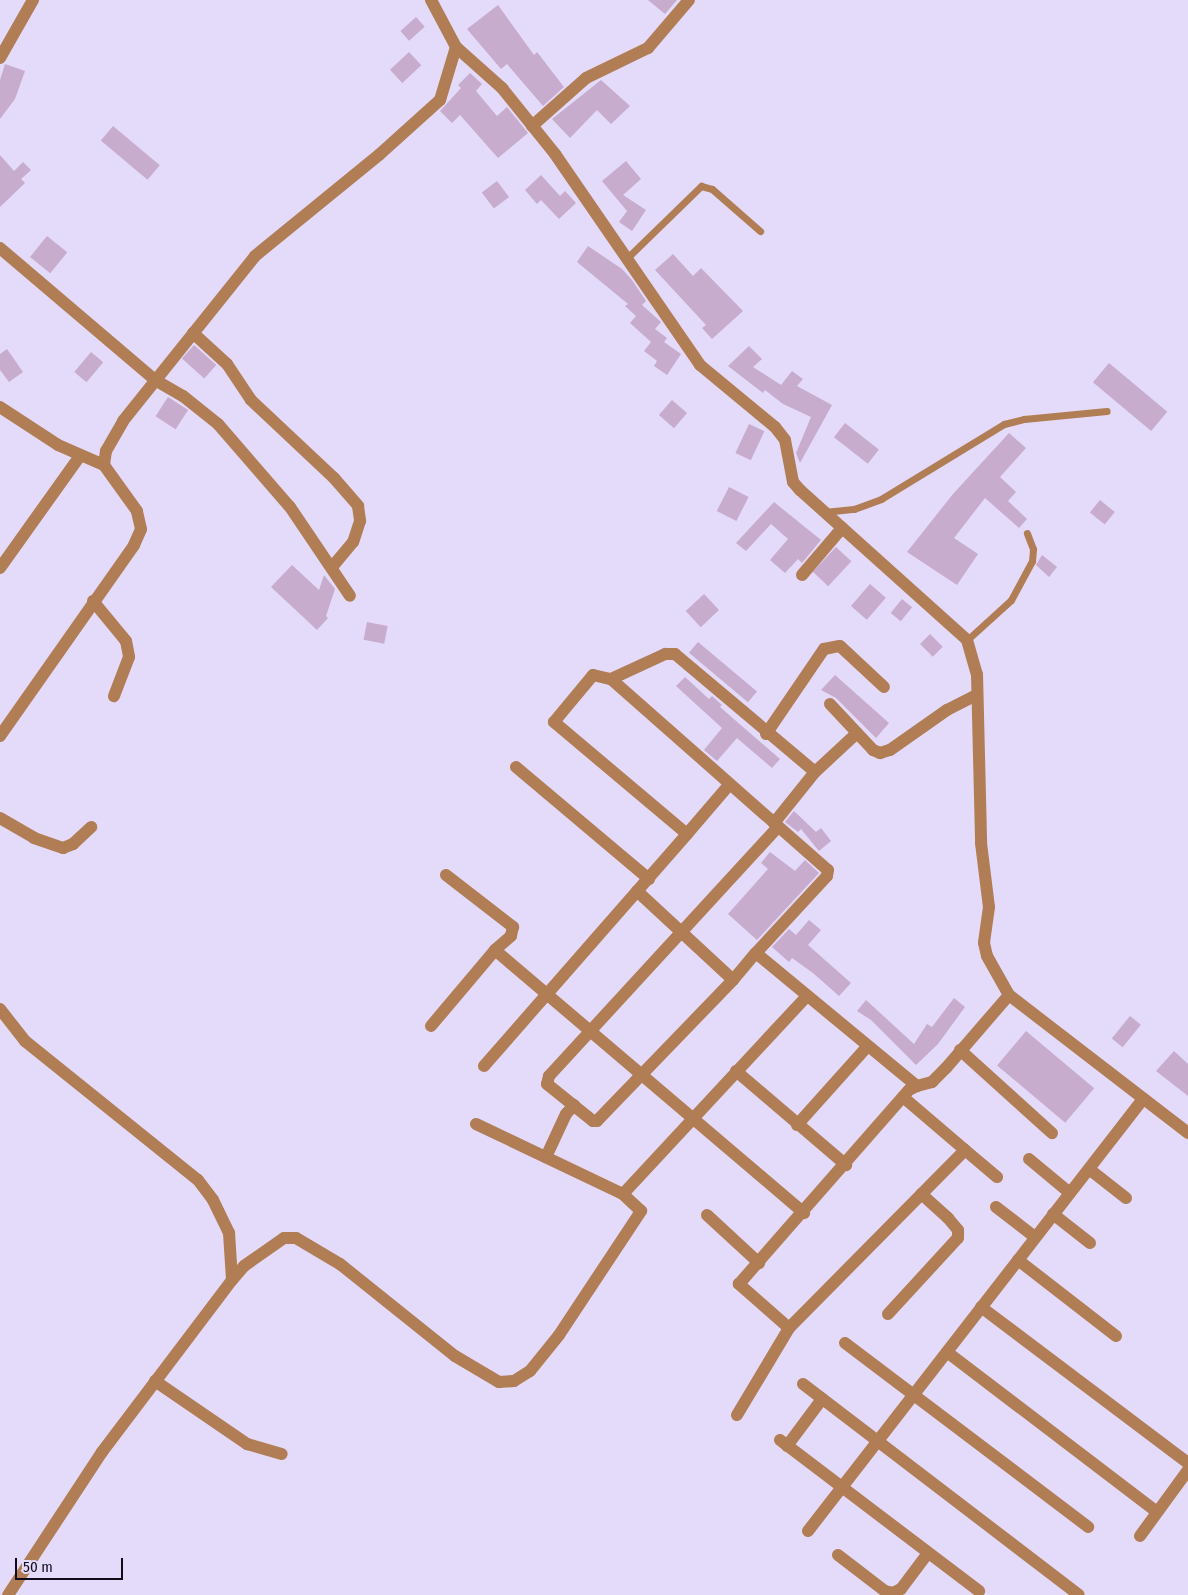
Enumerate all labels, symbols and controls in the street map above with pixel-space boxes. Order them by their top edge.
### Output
scale bar [18,1548,125,1580]
text: 50 m [23,1558,53,1576]

